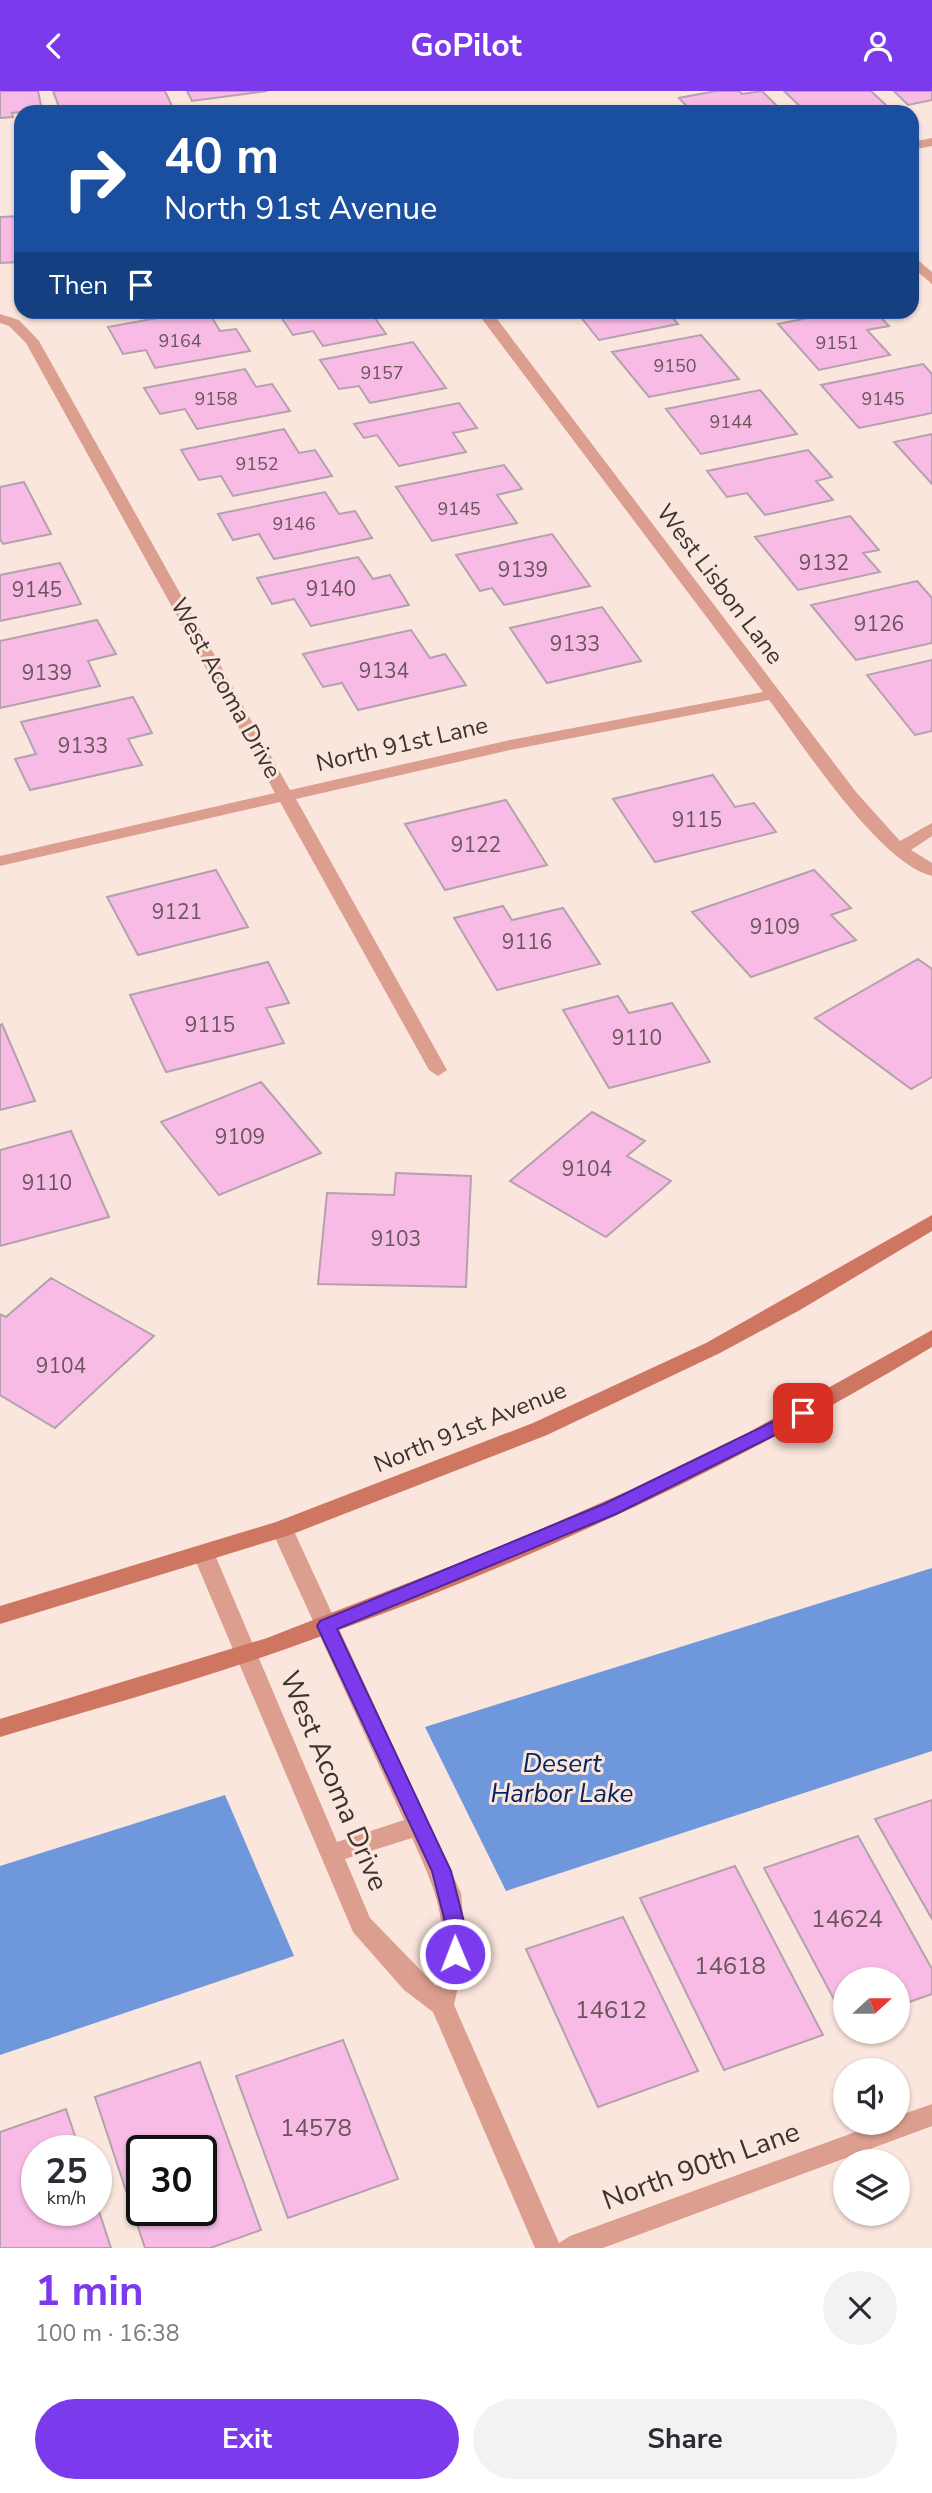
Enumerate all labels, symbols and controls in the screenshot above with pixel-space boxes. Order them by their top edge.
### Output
text: GoPilot [410,24,522,67]
icon: back [35,27,73,65]
icon: person [859,27,897,65]
text: 40 m [164,123,279,190]
icon: right [49,133,140,224]
text: North 91st Avenue [164,187,437,230]
icon: arrive [122,266,160,304]
text: Then [49,268,108,303]
house number: 9164 [158,329,202,353]
house number: 9151 [815,331,859,355]
house number: 9150 [653,354,697,378]
house number: 9157 [360,361,404,385]
house number: 9158 [194,387,238,411]
house number: 9145 [861,387,905,411]
house number: 9144 [709,410,753,434]
house number: 9152 [235,452,279,476]
house number: 9145 [437,497,481,521]
street label: West Lisbon Lane [649,497,791,671]
house number: 9146 [272,512,316,536]
house number: 9132 [799,549,849,577]
house number: 9139 [498,556,548,584]
house number: 9140 [306,575,356,603]
house number: 9145 [12,576,62,604]
street label: West Acoma Drive [163,592,289,784]
house number: 9126 [854,610,904,638]
house number: 9133 [550,630,600,658]
house number: 9134 [359,657,409,685]
house number: 9139 [22,659,72,687]
street label: North 91st Lane [313,709,491,779]
house number: 9133 [58,732,108,760]
house number: 9115 [672,806,722,834]
house number: 9122 [451,831,501,859]
house number: 9121 [152,898,202,926]
house number: 9109 [750,913,800,941]
house number: 9116 [502,928,552,956]
house number: 9115 [185,1011,235,1039]
house number: 9110 [612,1024,662,1052]
house number: 9109 [215,1123,265,1151]
house number: 9104 [562,1155,612,1183]
house number: 9110 [22,1169,72,1197]
house number: 9103 [371,1225,421,1253]
house number: 9104 [36,1352,86,1380]
street label: North 91st Avenue [369,1374,571,1480]
pin [773,1383,833,1443]
icon: arrive [784,1394,822,1432]
street label: West Acoma Drive [271,1665,397,1897]
water label: Desert Harbor Lake [491,1746,634,1811]
house number: 14624 [811,1903,883,1935]
position arrow [418,1917,492,1991]
house number: 14618 [694,1950,766,1982]
north arrow [833,1967,910,2044]
map controls [833,1967,910,2226]
house number: 14612 [575,1994,647,2026]
button: sound [833,2058,910,2135]
house number: 14578 [280,2112,352,2144]
street label: North 90th Lane [597,2113,805,2219]
speed limit sign: 30 [126,2135,217,2226]
text: 25 [45,2148,88,2195]
button: layers [833,2149,910,2226]
text: km/h [47,2186,86,2210]
text: 1 min [35,2263,144,2320]
button: close [823,2271,897,2345]
text: 100 m · 16:38 [35,2318,180,2349]
button: Exit [35,2399,459,2479]
button: Share [473,2399,897,2479]

